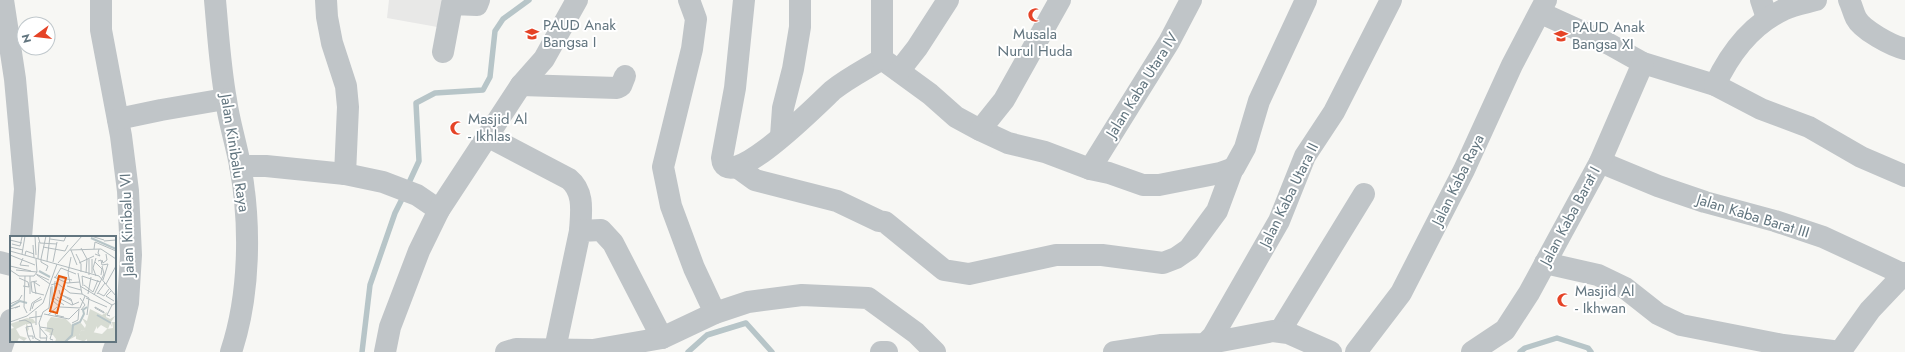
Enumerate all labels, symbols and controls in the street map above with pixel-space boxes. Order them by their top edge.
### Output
mosque icon: Musala Nurul Huda [1027,7,1043,23]
place label: PAUD Anak Bangsa I [543,14,616,53]
north arrow [16,16,56,56]
place label: PAUD Anak Bangsa XI [1572,16,1645,55]
place label: Musala Nurul Huda [998,23,1072,62]
school or university icon: PAUD Anak Bangsa I [524,26,540,42]
street label: Jalan Kaba Utara IV [1100,28,1183,144]
school or university icon: PAUD Anak Bangsa XI [1553,28,1569,44]
text: N [17,32,35,45]
street label: Jalan Kinibalu Raya [215,91,255,213]
place label: Masjid Al - Ikhlas [468,108,527,147]
mosque icon: Masjid Al - Ikhlas [449,120,465,136]
street label: Jalan Kaba Raya [1425,131,1490,231]
street label: Jalan Kaba Utara II [1253,139,1324,253]
street label: Jalan Kaba Barat I [1534,162,1605,271]
street label: Jalan Kinibalu VI [114,173,140,279]
street label: Jalan Kaba Barat III [1692,188,1812,244]
inset map [10,236,116,342]
place label: Masjid Al - Ikhwan [1575,280,1634,319]
mosque icon: Masjid Al - Ikhwan [1556,292,1572,308]

